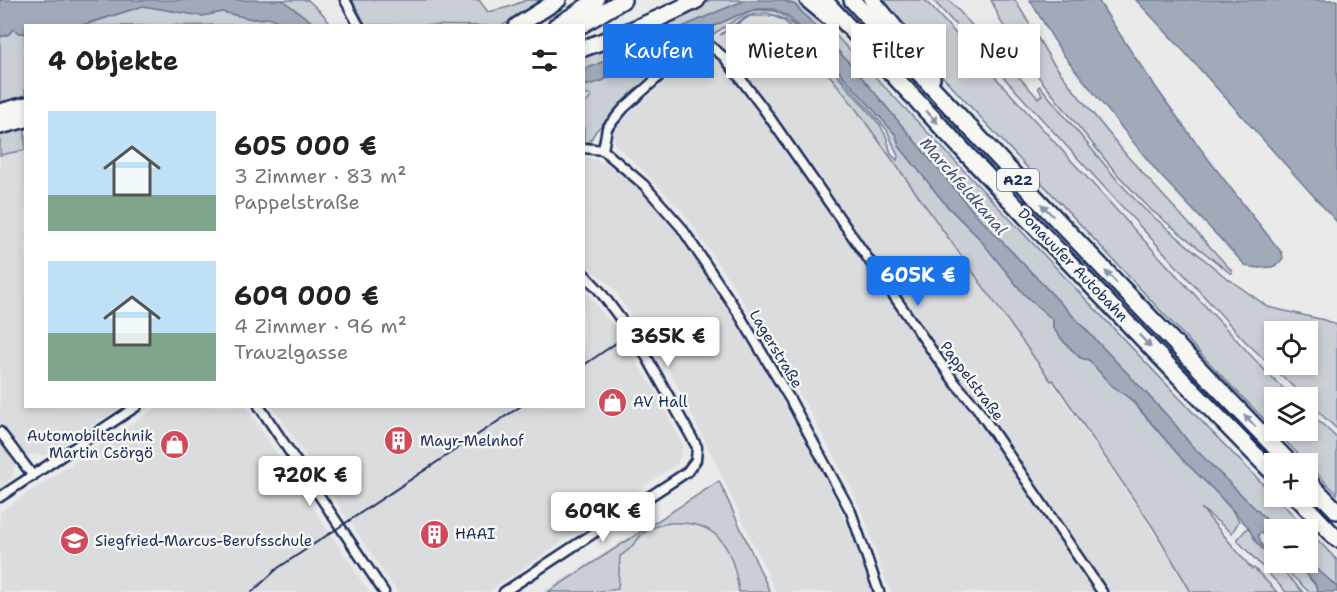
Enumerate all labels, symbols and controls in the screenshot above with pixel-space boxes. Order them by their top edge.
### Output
chip: Kaufen [603,24,714,78]
chip: Mieten [726,24,839,78]
chip: Filter [851,24,946,78]
chip: Neu [958,24,1040,78]
text: 4 Objekte [48,43,178,78]
icon: filters [528,44,561,77]
one-way arrow [925,110,939,125]
text: 605 000 € [234,128,377,163]
water label: Marchfeldkanal [915,133,1012,240]
icon: home [96,135,168,207]
text: 3 Zimmer · 83 m² [234,163,406,189]
road number: A22 [997,169,1039,191]
text: Pappelstraße [234,189,360,215]
street label: Donauufer Autobahn [1013,204,1133,326]
one-way arrow [1041,204,1055,218]
pin: 605K € [869,256,967,307]
text: 605K € [881,262,955,288]
one-way arrow [1105,270,1119,284]
text: 609 000 € [234,278,379,313]
icon: home [96,285,168,357]
street label: Lagerstraße [745,306,807,392]
text: 4 Zimmer · 96 m² [234,313,407,339]
pin: 365K € [619,317,717,368]
map controls [1264,321,1318,573]
button: locate [1264,321,1318,375]
text: 365K € [631,323,705,349]
one-way arrow [1137,334,1151,348]
street label: Pappelstraße [936,337,1008,425]
text: Trauzlgasse [234,339,348,365]
shop icon: AV Hall [596,386,628,418]
button: layers [1264,387,1318,441]
place label: AV Hall [633,392,688,412]
one-way arrow [1244,415,1258,429]
building icon: Mayr-Melnhof [383,425,415,457]
place label: Automobiltechnik Martin Csörgö [27,426,153,463]
shop icon: Automobiltechnik Martin Csörgö [158,429,190,461]
place label: Mayr-Melnhof [420,431,524,451]
button: + [1264,453,1318,507]
pin: 720K € [261,456,359,507]
text: 720K € [272,462,348,488]
pin: 609K € [554,492,652,543]
text: 609K € [565,498,641,524]
building icon: HAAI [418,518,450,550]
button: − [1264,519,1318,573]
place label: HAAI [455,524,495,544]
school or university icon: Siegfried-Marcus-Berufsschule [58,525,90,557]
place label: Siegfried-Marcus-Berufsschule [95,531,312,551]

